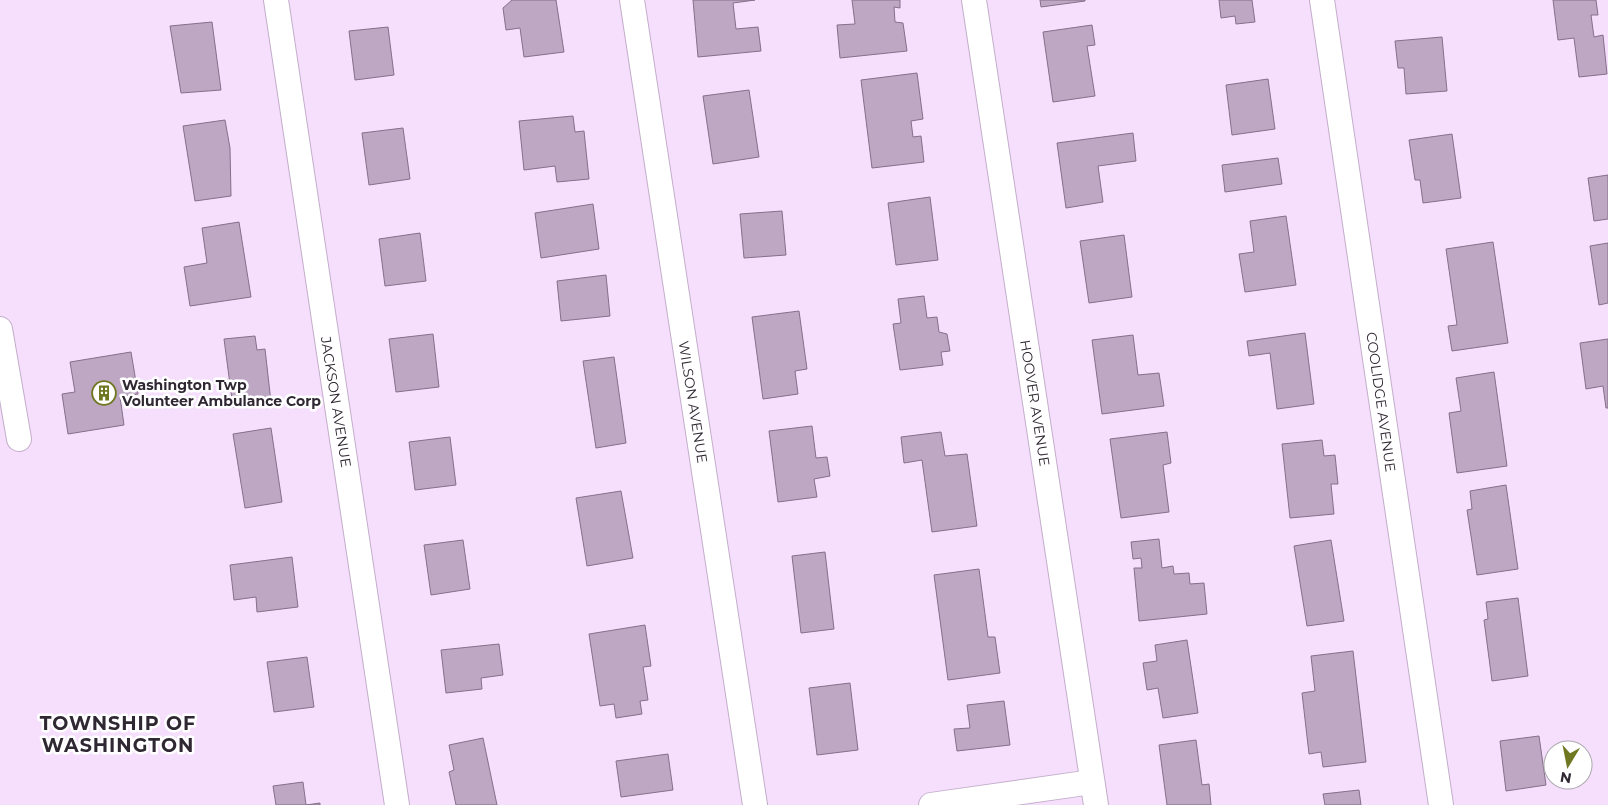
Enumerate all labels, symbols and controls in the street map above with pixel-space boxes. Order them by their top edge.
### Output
street label: COOLIDGE AVENUE [1362,331,1400,473]
street label: JACKSON AVENUE [317,334,355,469]
street label: HOOVER AVENUE [1016,339,1054,467]
street label: WILSON AVENUE [674,340,712,464]
place label: Washington Twp Volunteer Ambulance Corp [121,376,321,410]
building icon: Washington Twp Volunteer Ambulance Corp [91,380,117,406]
district label: TOWNSHIP OF WASHINGTON [40,712,196,757]
north arrow [1543,740,1593,790]
text: N [1559,768,1573,788]

